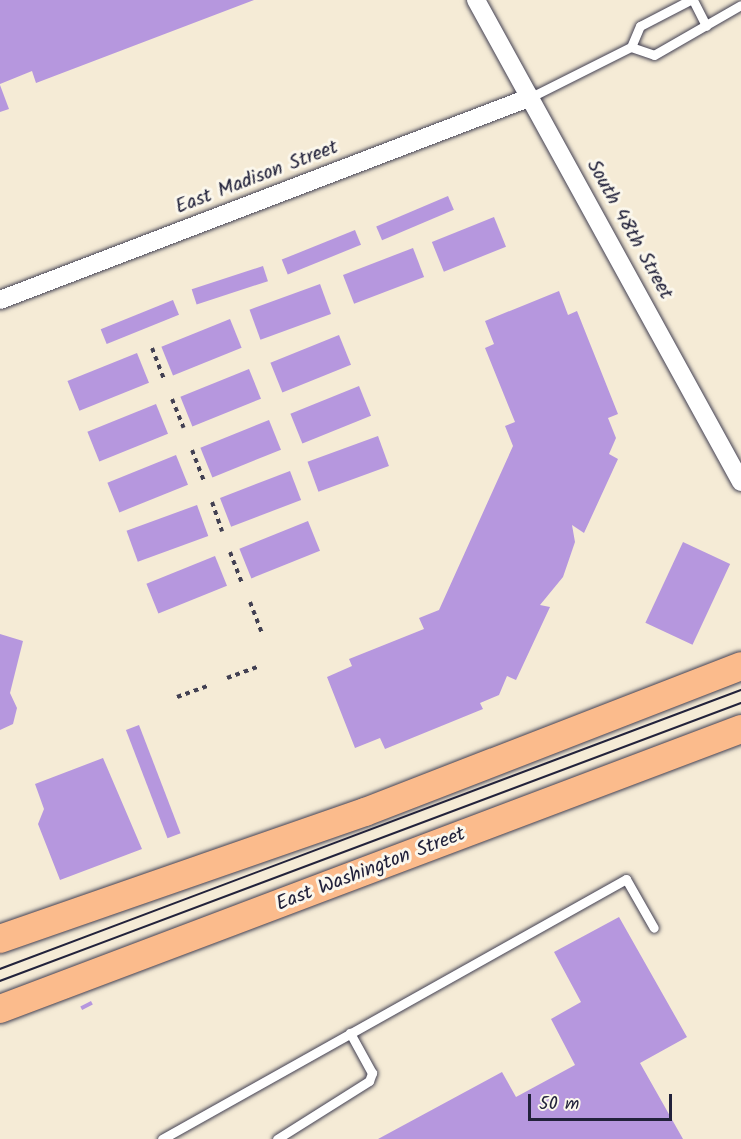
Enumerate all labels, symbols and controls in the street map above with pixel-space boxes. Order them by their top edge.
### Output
street label: East Madison Street [172,136,342,220]
street label: South 48th Street [581,156,677,304]
street label: East Washington Street [273,823,469,917]
scale bar [531,1082,675,1120]
text: 50 m [539,1090,579,1119]

